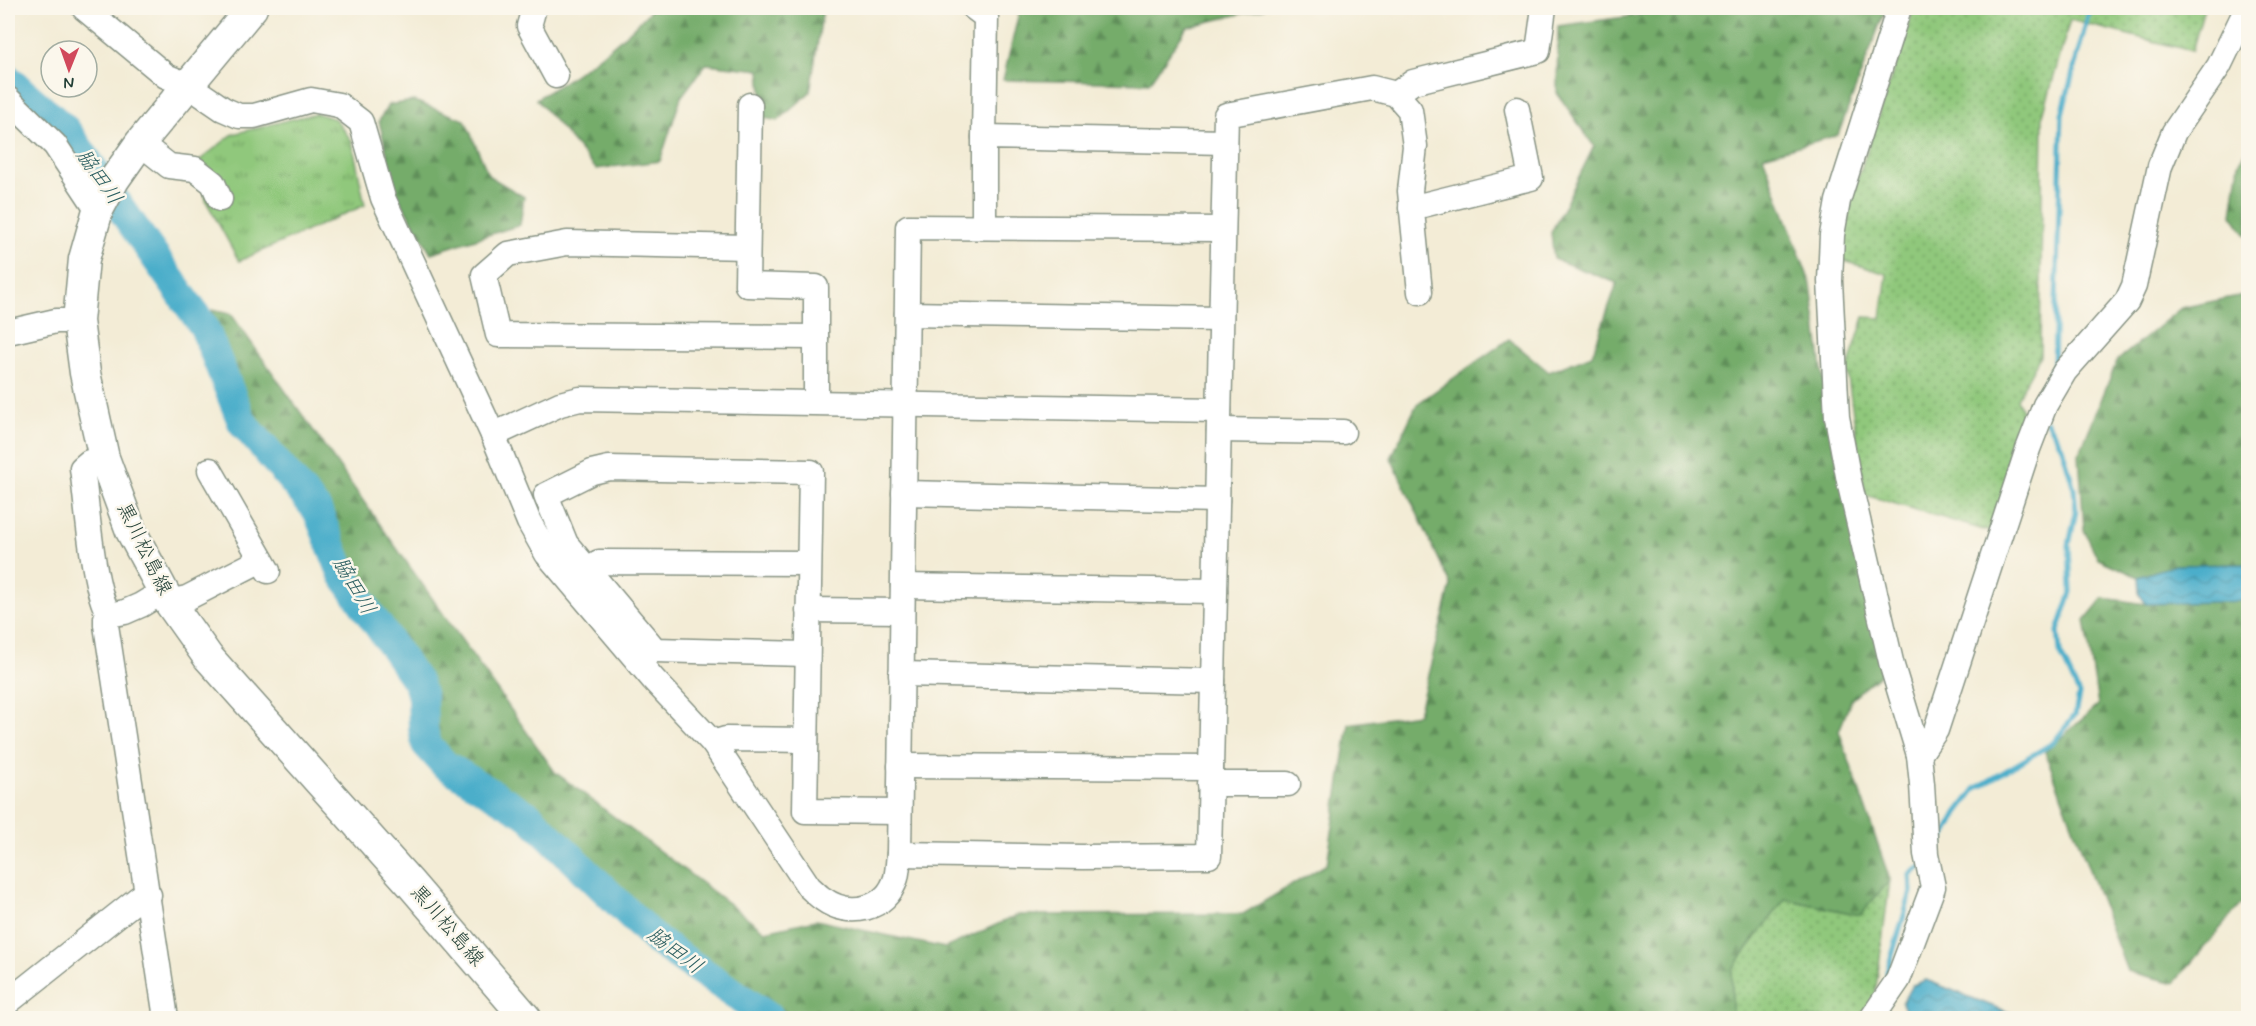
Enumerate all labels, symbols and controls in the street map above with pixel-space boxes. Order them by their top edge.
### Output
north arrow [39,39,99,99]
text: N [63,72,74,93]
water label: 脇田川 [69,143,129,211]
street label: 黒川松島線 [110,498,178,600]
water label: 脇田川 [326,552,382,620]
street label: 黒川松島線 [404,879,490,973]
water label: 脇田川 [641,921,709,981]

